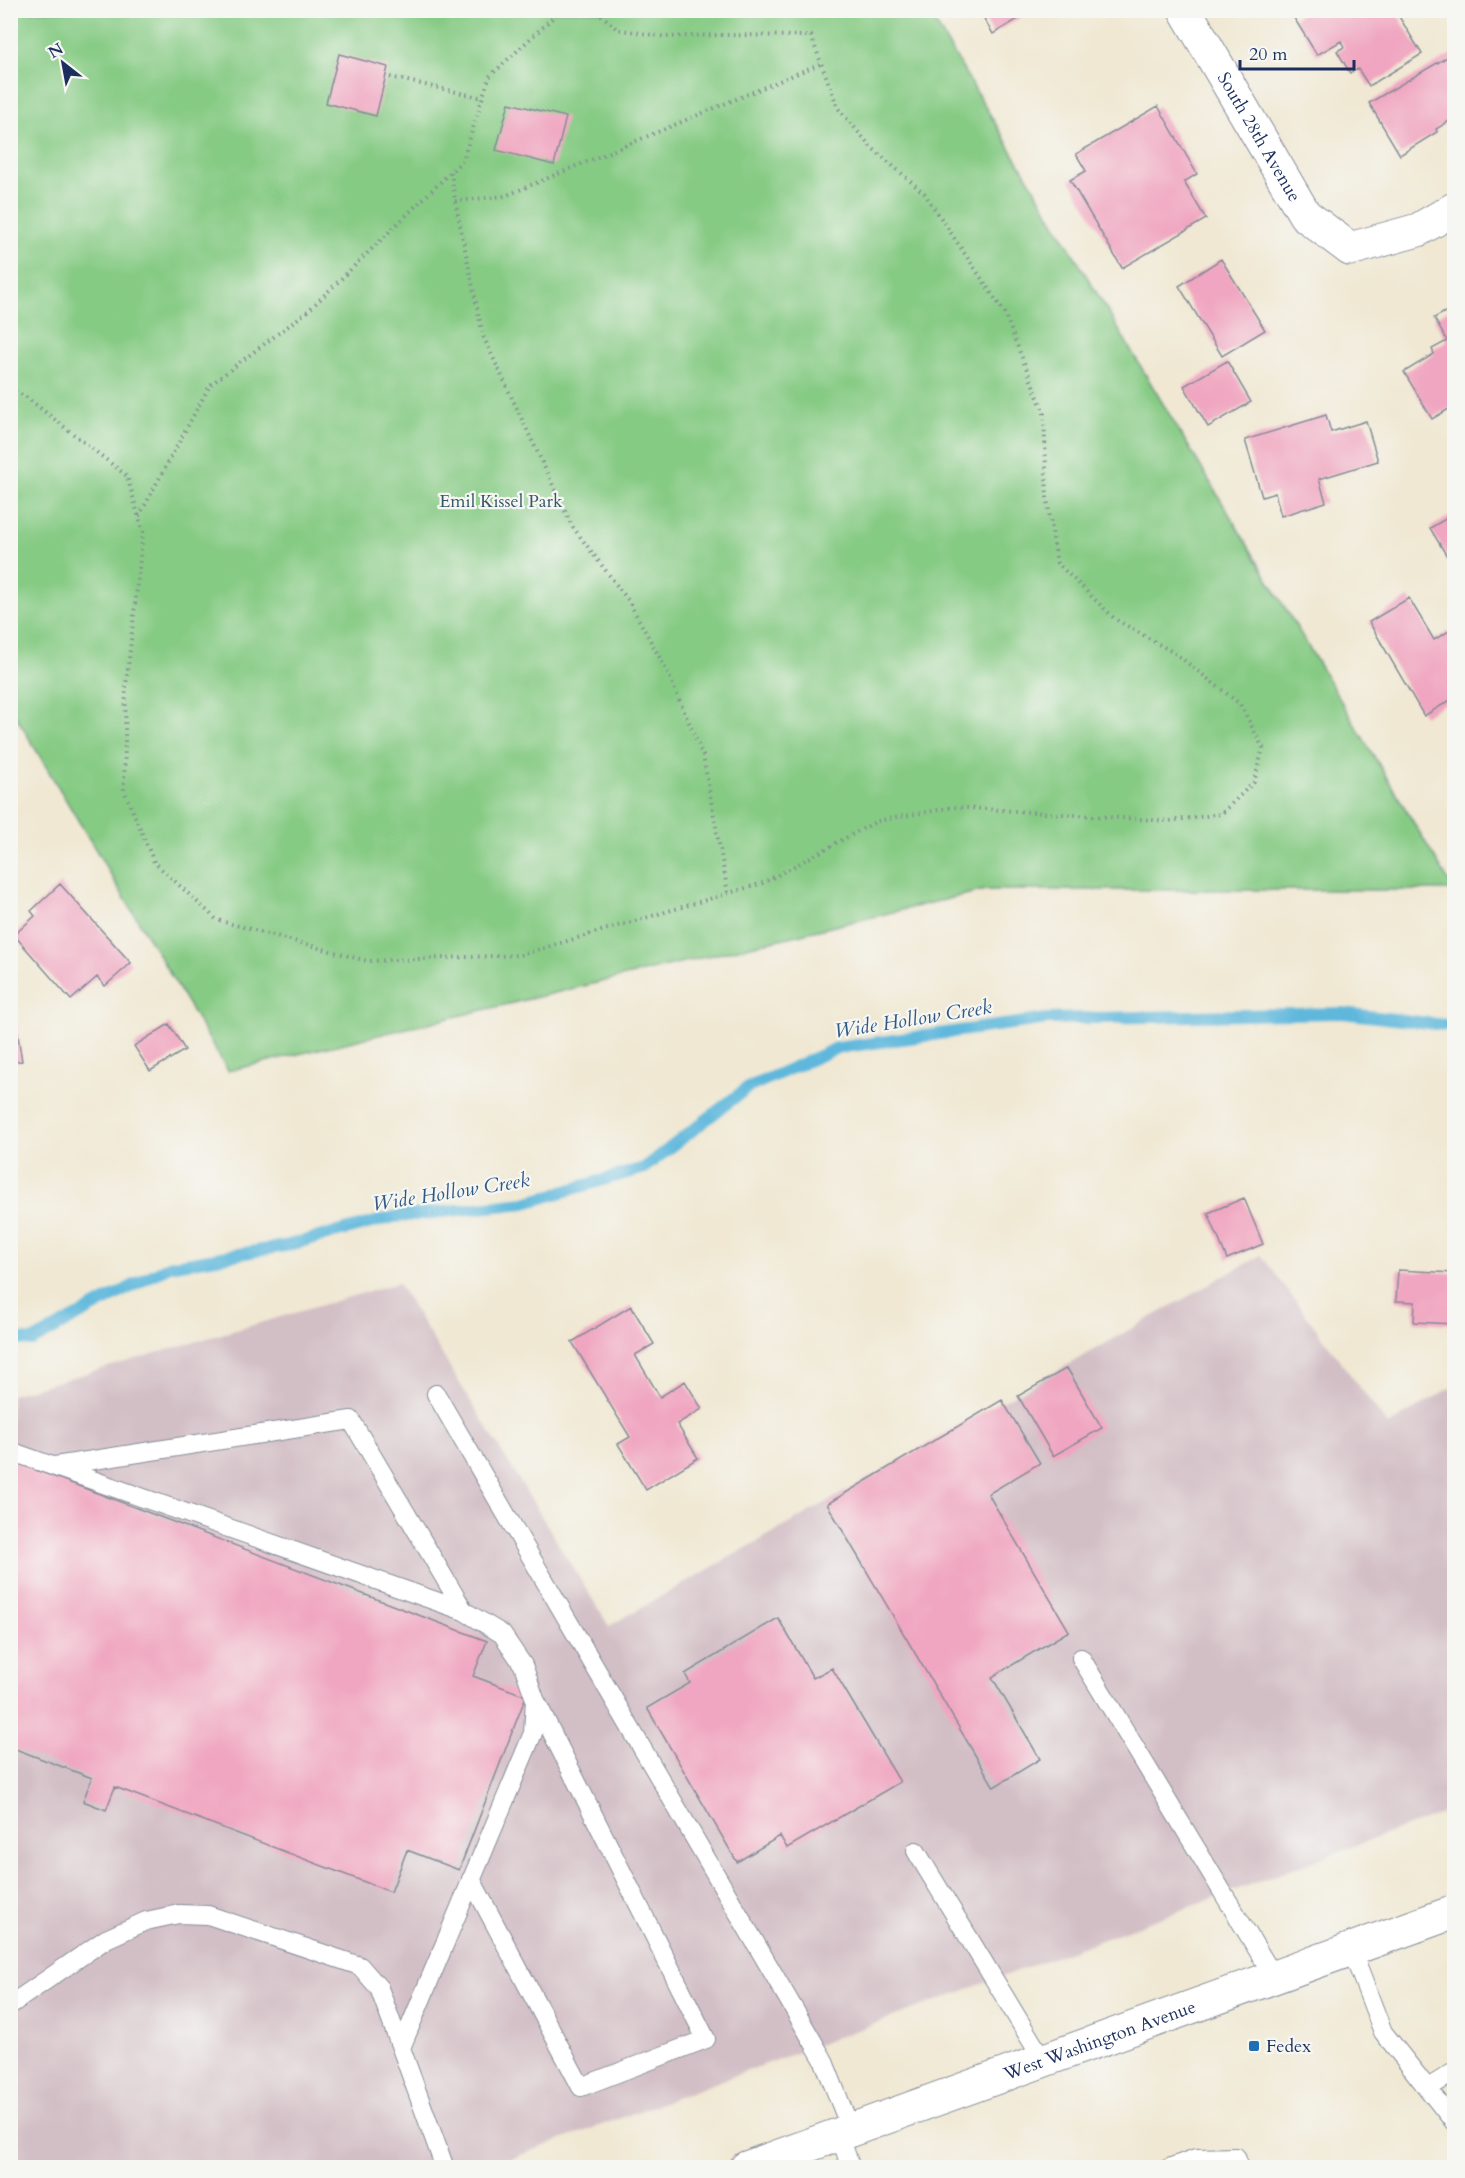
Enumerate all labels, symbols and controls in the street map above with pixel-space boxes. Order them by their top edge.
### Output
north arrow [33,33,93,93]
scale bar [1240,33,1354,71]
text: N [44,38,68,64]
text: 20 m [1249,42,1288,67]
street label: South 28th Avenue [1211,67,1307,206]
park label: Emil Kissel Park [439,489,563,514]
water label: Wide Hollow Creek [832,993,994,1045]
water label: Wide Hollow Creek [370,1166,532,1218]
street label: West Washington Avenue [999,1994,1199,2087]
place label: Fedex [1266,2034,1311,2059]
marker: Fedex [1247,2039,1261,2053]

